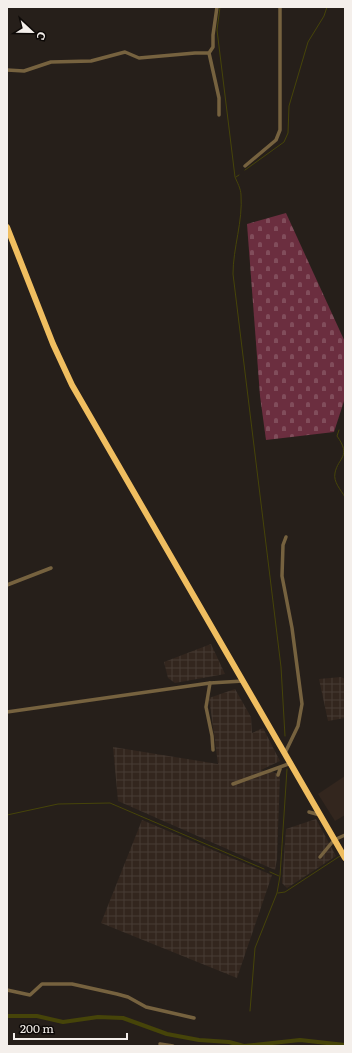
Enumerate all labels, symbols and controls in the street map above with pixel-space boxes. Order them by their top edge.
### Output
north arrow [12,12,52,52]
text: С [33,30,51,43]
scale bar [14,1015,127,1041]
text: 200 m [20,1019,54,1037]

